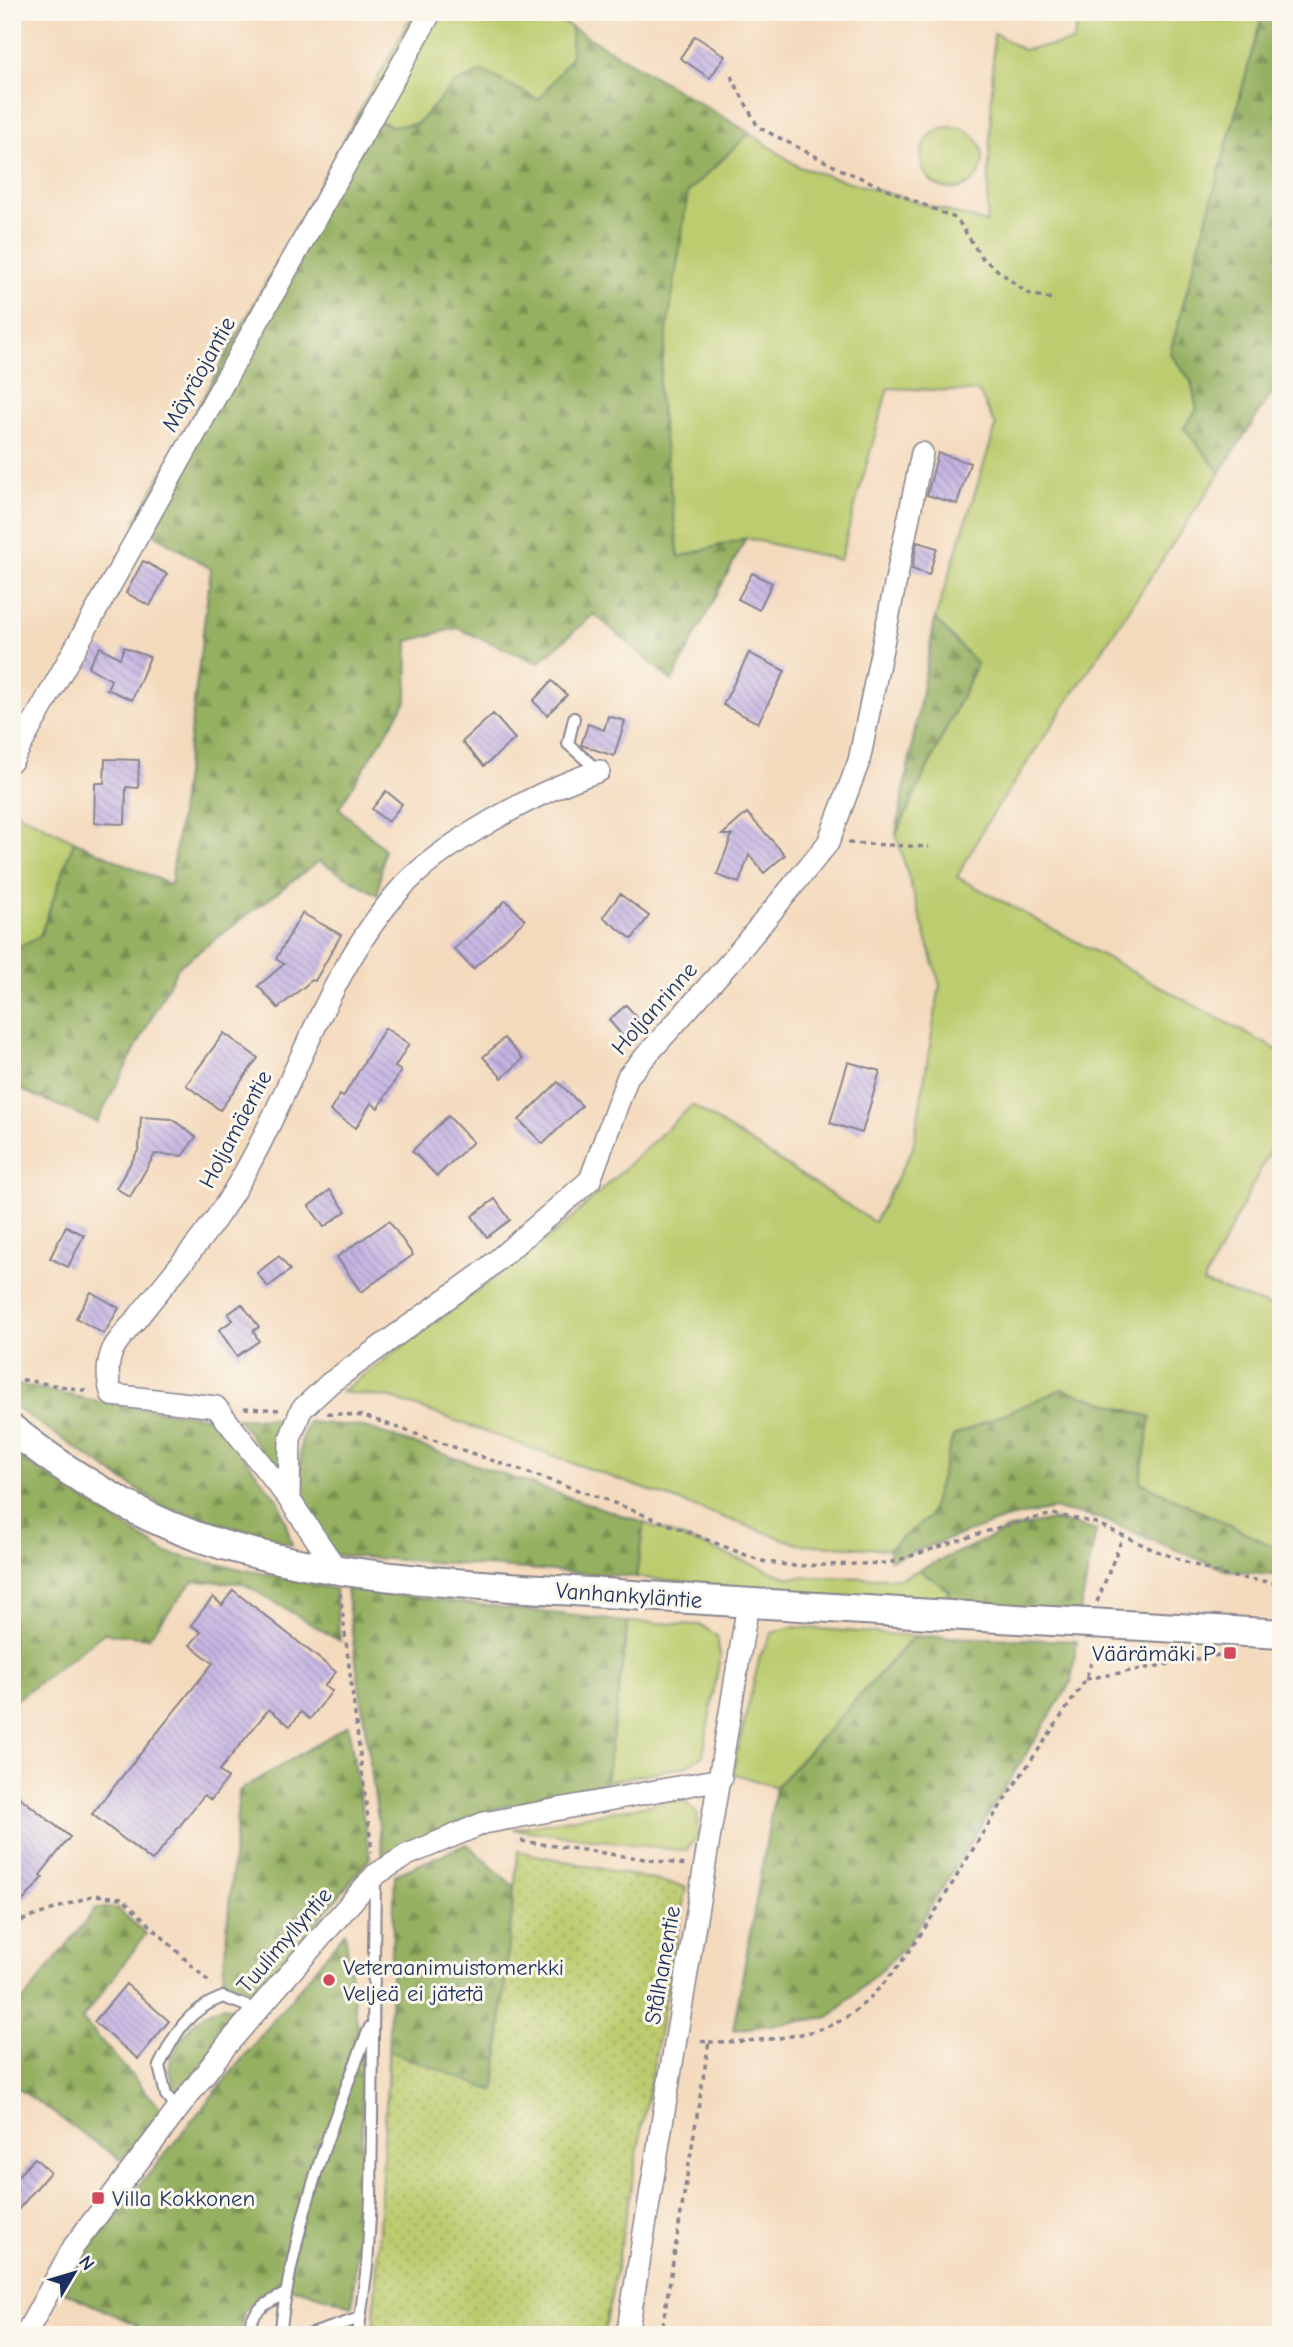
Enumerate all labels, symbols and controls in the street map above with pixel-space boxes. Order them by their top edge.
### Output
street label: Mäyräojantie [156,312,241,436]
street label: Holjanrinne [606,957,703,1060]
street label: Holjamäentie [193,1066,278,1193]
street label: Vanhankyläntie [555,1577,703,1614]
place label: Väärämäki P [1092,1640,1216,1667]
marker: Väärämäki P [1222,1645,1238,1661]
street label: Tuulimyllyntie [231,1882,338,1999]
street label: Stålhanentie [639,1904,686,2027]
place label: Veteraanimuistomerkki Veljeä ei jätetä [343,1954,564,2007]
marker: Veteraanimuistomerkki Veljeä ei jätetä [321,1972,337,1988]
place label: Villa Kokkonen [112,2185,255,2212]
marker: Villa Kokkonen [90,2190,106,2206]
north arrow [38,2238,108,2308]
text: N [74,2251,99,2275]

